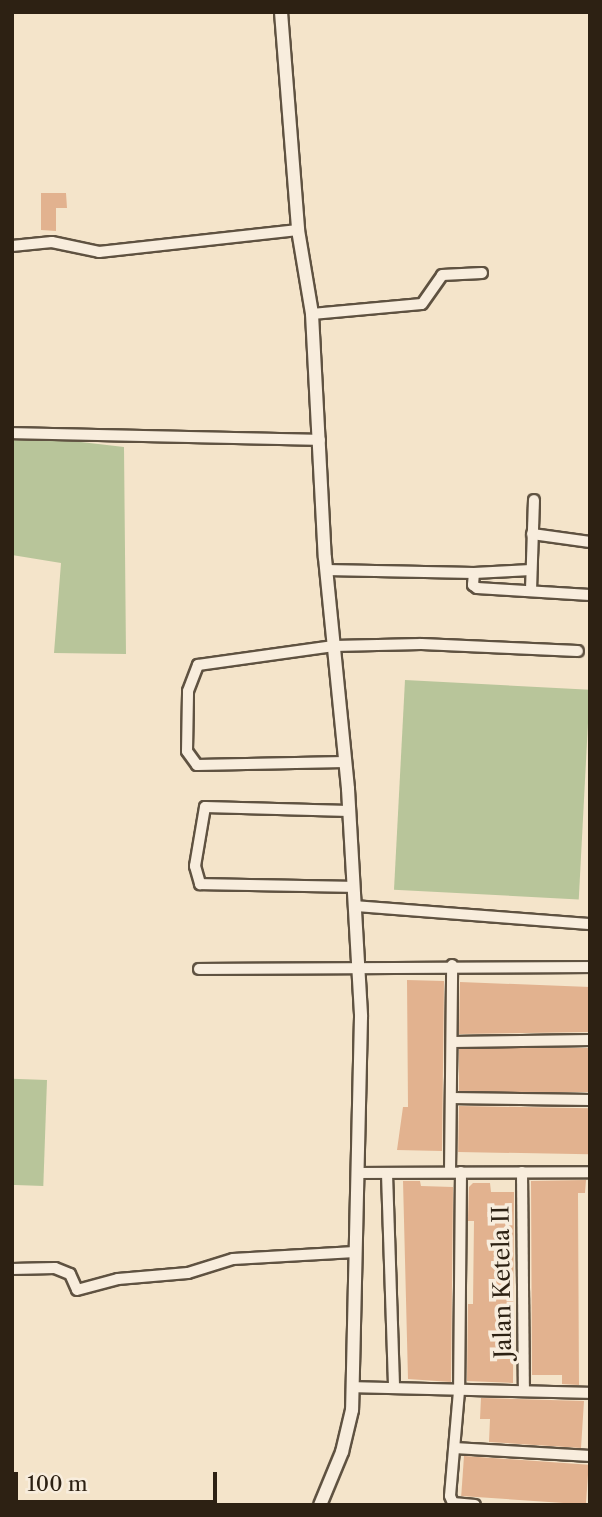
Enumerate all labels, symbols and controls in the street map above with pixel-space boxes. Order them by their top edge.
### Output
street label: Jalan Ketela II [487,1205,517,1359]
scale bar [18,1458,220,1502]
text: 100 m [27,1471,88,1496]

